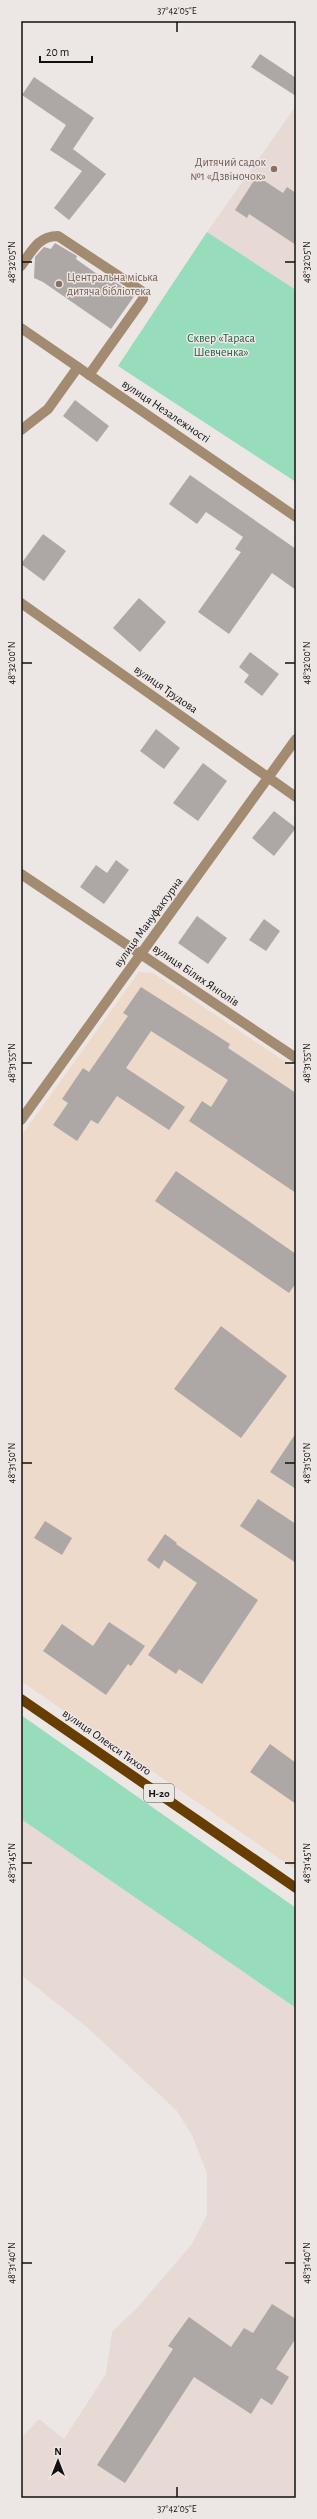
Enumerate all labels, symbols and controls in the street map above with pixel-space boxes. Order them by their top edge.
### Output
text: 37°42'05"E [157,6,197,16]
scale bar [40,38,92,64]
text: 20 m [46,46,69,58]
place label: Дитячий садок №1 «Дзвіночок» [190,156,266,182]
marker: Дитячий садок №1 «Дзвіночок» [269,164,279,174]
text: 48°32'05"N [7,241,17,283]
text: 48°32'05"N [302,241,312,283]
place label: Центральна міська дитяча бібліотека [67,271,159,297]
marker: Центральна міська дитяча бібліотека [54,279,64,289]
park label: Сквер «Тараса Шевченка» [187,332,256,358]
street label: вулиця Незалежності [119,377,212,446]
text: 48°32'00"N [7,642,17,685]
text: 48°32'00"N [302,642,312,685]
street label: вулиця Трудова [131,663,200,716]
street label: вулиця Мануфактурна [111,874,186,970]
street label: вулиця Білих Янголів [150,942,242,1009]
text: 48°31'55"N [7,1043,17,1083]
text: 48°31'55"N [302,1043,312,1083]
text: 48°31'50"N [7,1443,17,1483]
text: 48°31'50"N [302,1443,312,1483]
street label: вулиця Олекси Тихого [60,1707,154,1778]
road number: Н-20 [144,1784,174,1802]
text: 48°31'45"N [7,1843,17,1883]
text: 48°31'45"N [302,1843,312,1883]
text: 48°31'40"N [7,2242,17,2284]
text: 48°31'40"N [302,2242,312,2284]
north arrow [38,2441,78,2481]
text: N [54,2446,62,2457]
text: 37°42'05"E [157,2504,197,2514]

